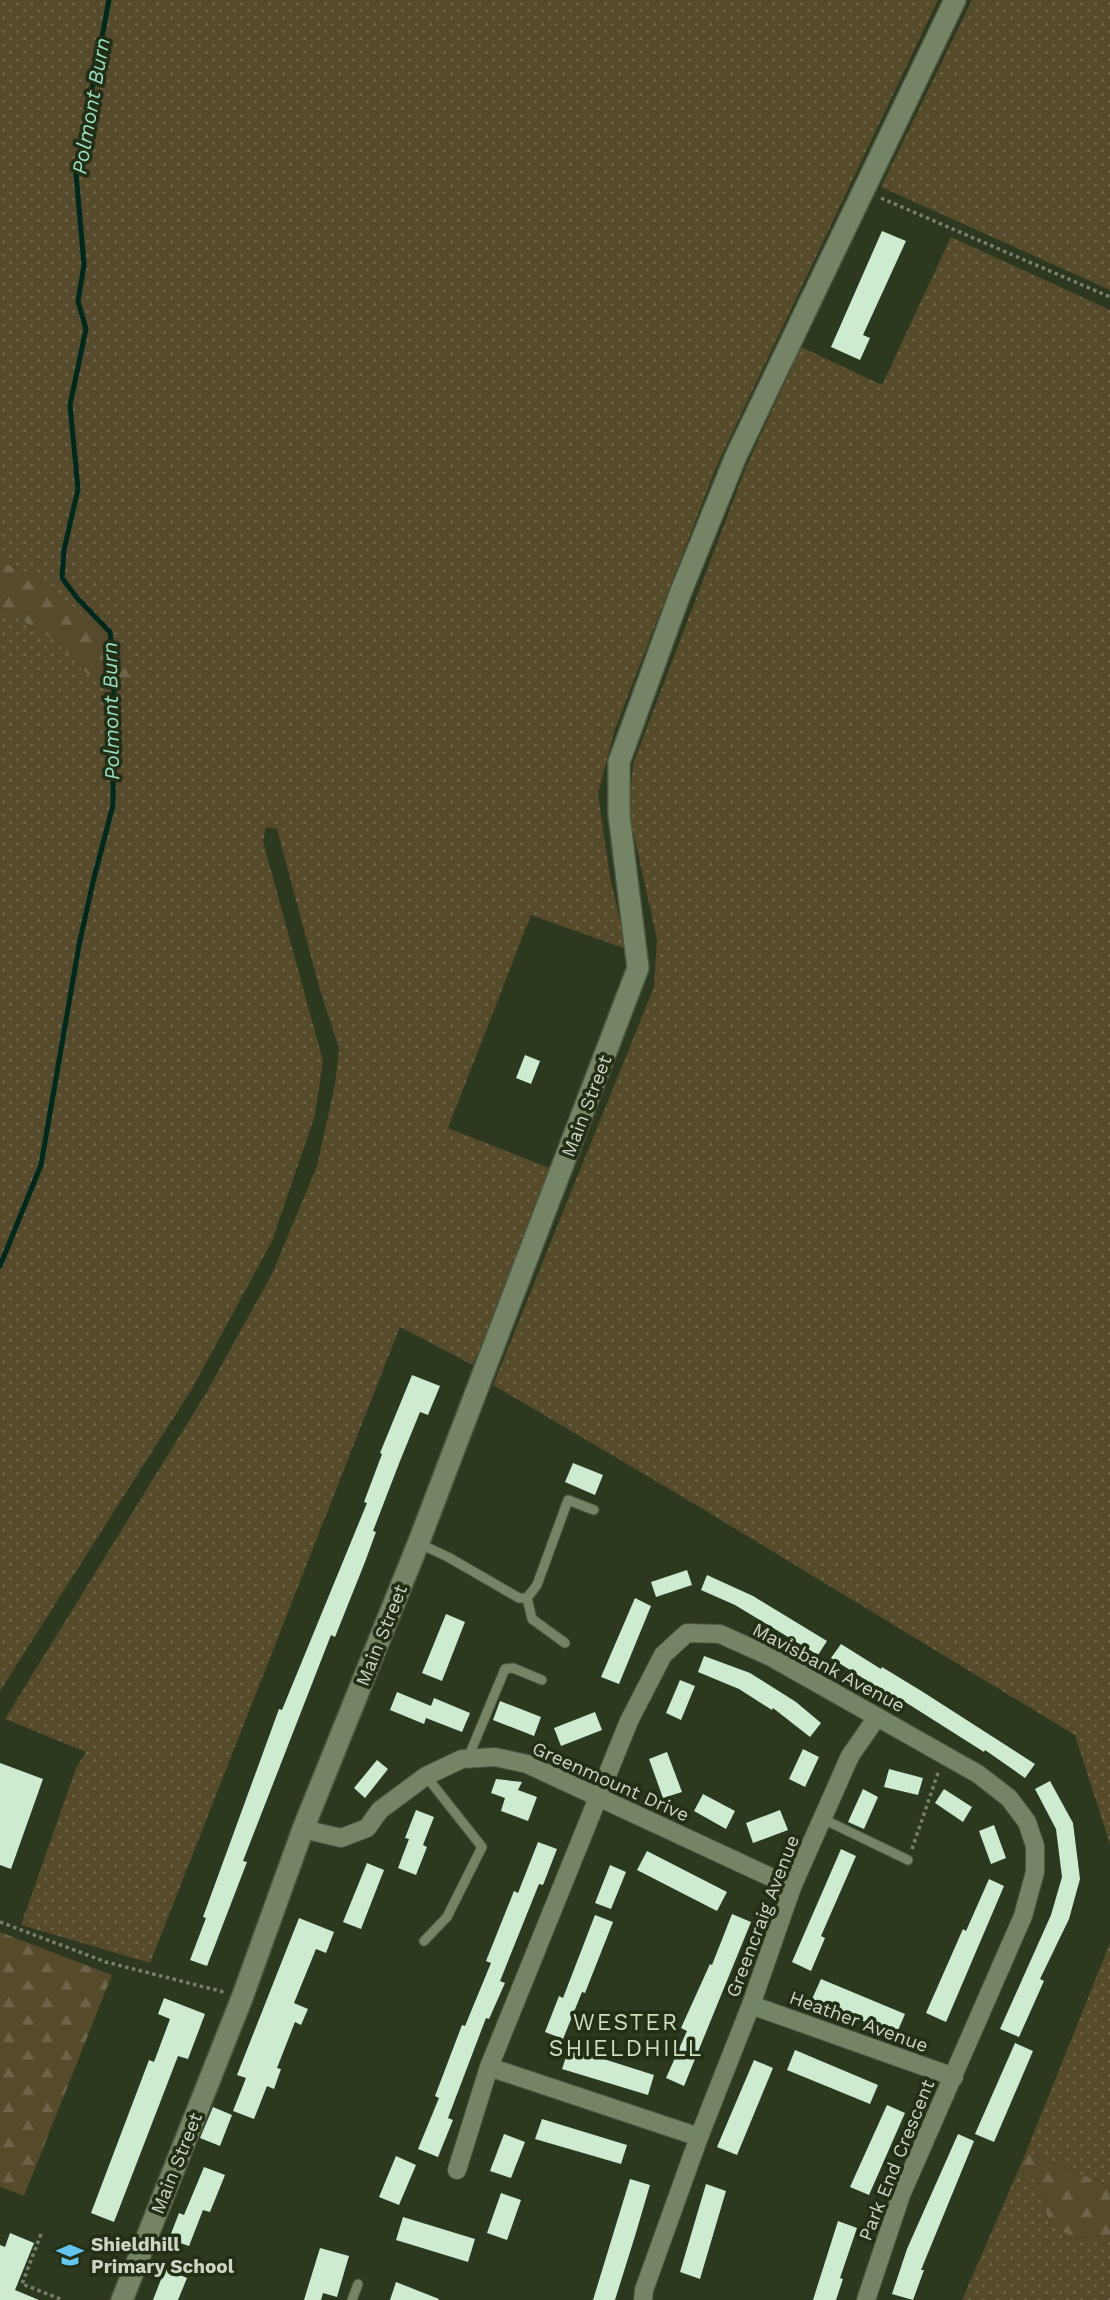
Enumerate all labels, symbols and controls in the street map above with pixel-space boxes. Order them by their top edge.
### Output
water label: Polmont Burn [66,36,115,176]
water label: Polmont Burn [97,642,124,780]
street label: Main Street [556,1052,616,1160]
street label: Main Street [351,1581,412,1689]
street label: Mavisbank Avenue [749,1618,909,1717]
street label: Greenmount Drive [529,1736,693,1826]
street label: Greencraig Avenue [721,1832,804,2001]
street label: Heather Avenue [786,1986,931,2057]
district label: WESTER SHIELDHILL [549,2009,703,2062]
street label: Park End Crescent [854,2076,939,2244]
street label: Main Street [146,2109,207,2217]
place label: Shieldhill Primary School [91,2233,235,2278]
school or university icon: Shieldhill Primary School [55,2240,85,2270]

